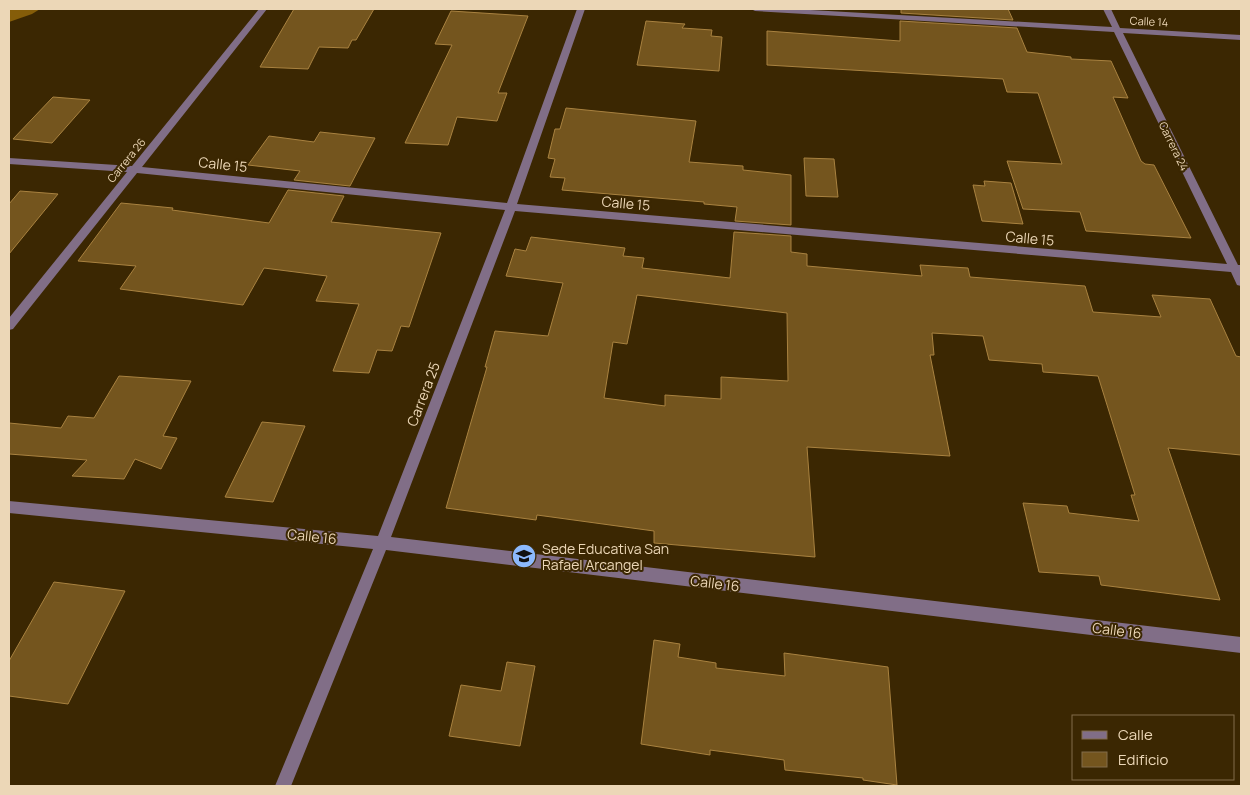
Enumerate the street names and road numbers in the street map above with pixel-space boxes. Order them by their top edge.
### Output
street label: Calle 14 [1129,13,1169,29]
street label: Carrera 24 [1156,119,1192,173]
street label: Carrera 26 [103,134,149,185]
street label: Calle 15 [198,152,248,176]
street label: Calle 15 [601,191,651,215]
street label: Calle 15 [1005,226,1055,250]
street label: Carrera 25 [402,359,444,429]
street label: Calle 16 [286,524,338,548]
street label: Calle 16 [689,571,741,595]
street label: Calle 16 [1091,618,1143,642]

